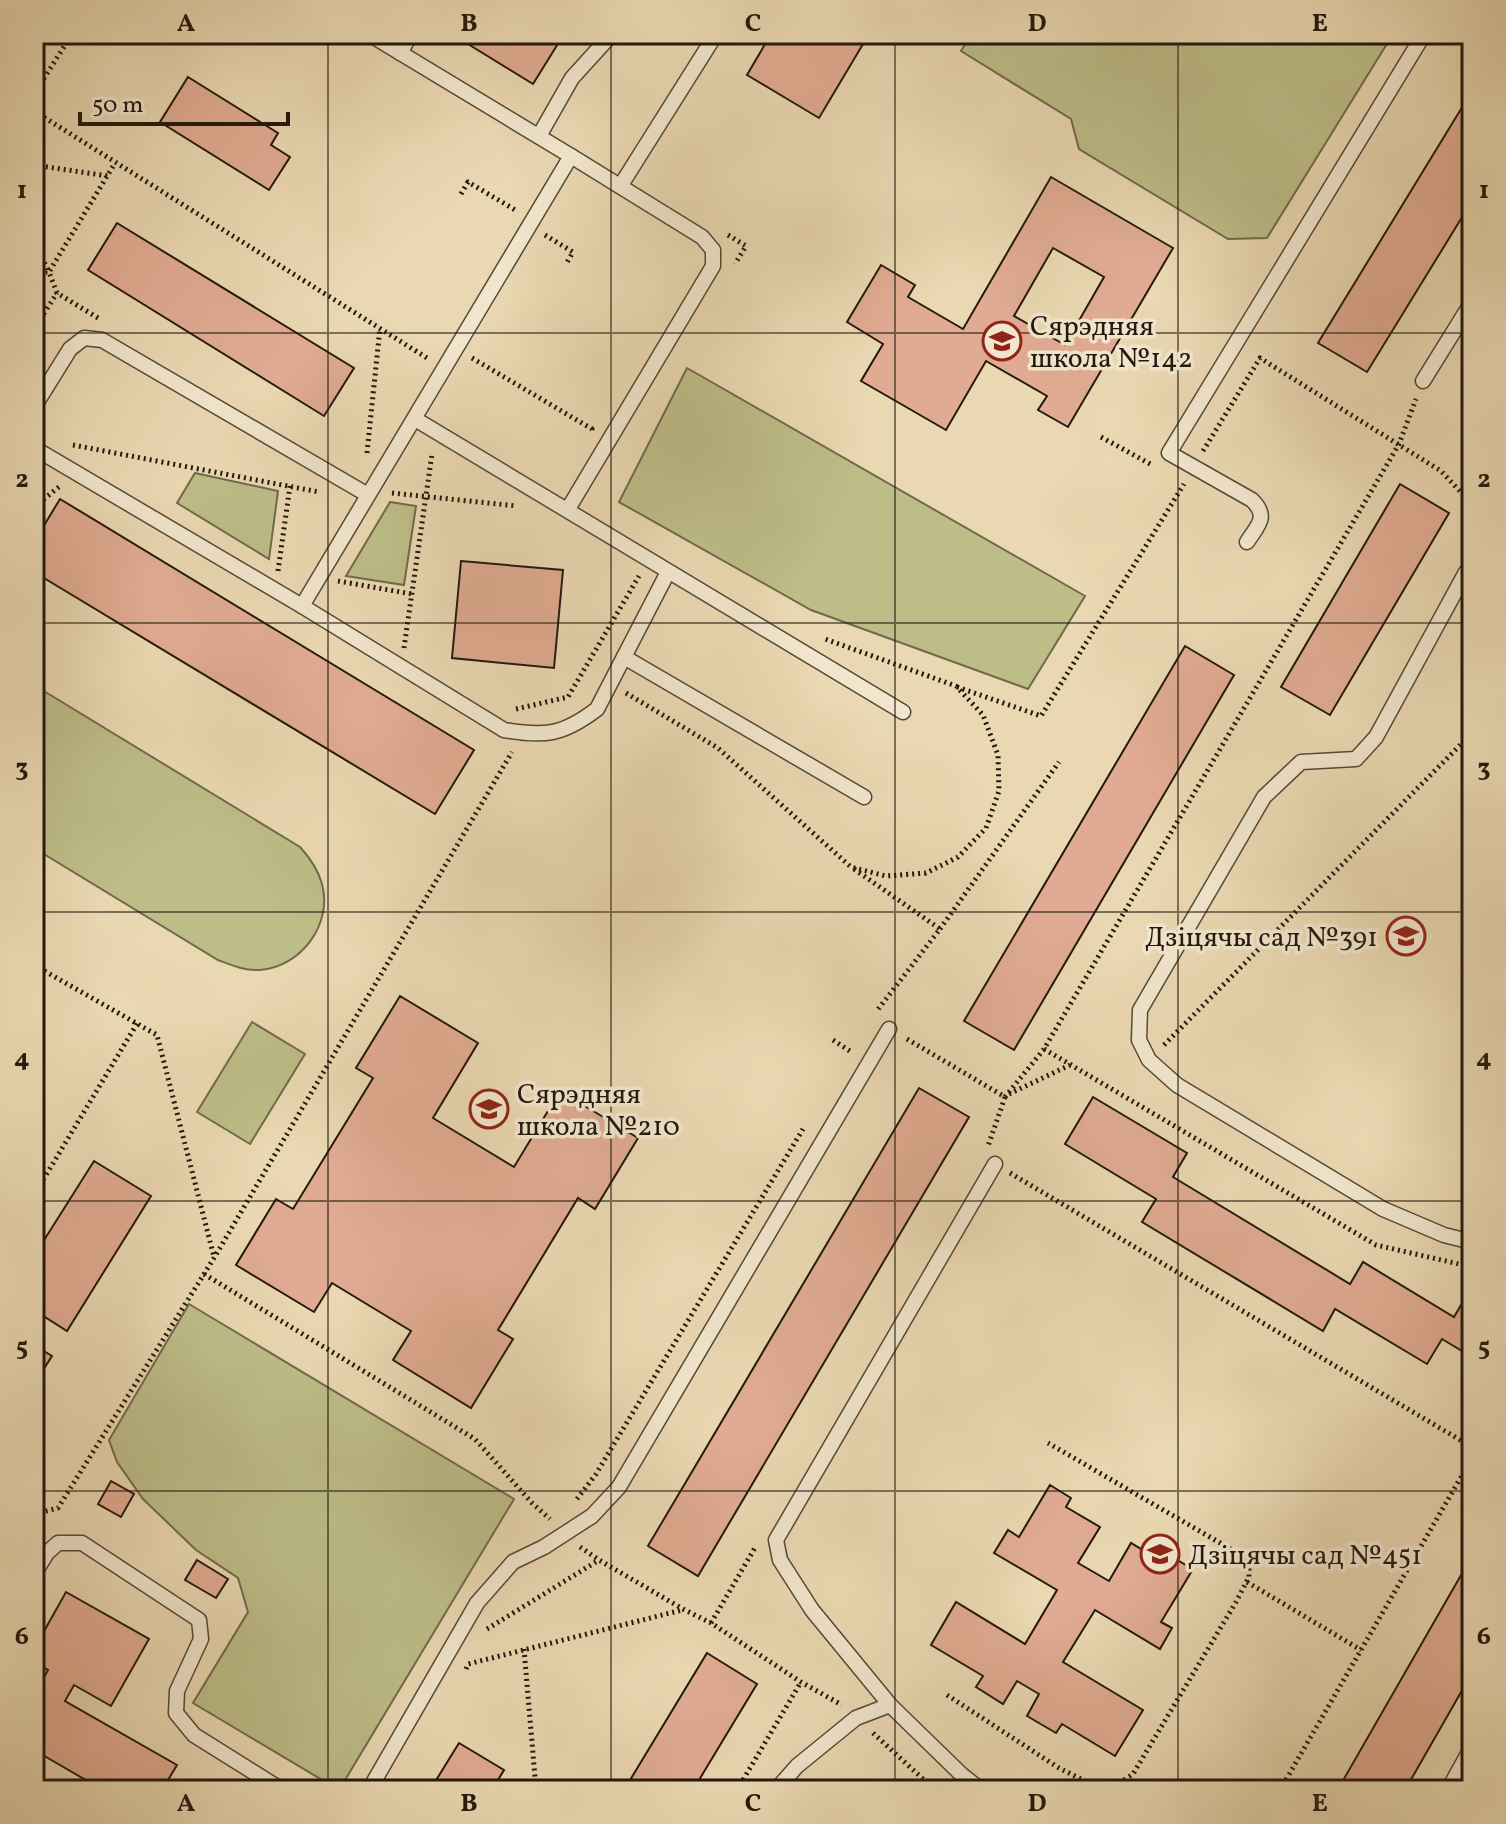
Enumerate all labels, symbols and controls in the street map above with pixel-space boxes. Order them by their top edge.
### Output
text: A [177,6,196,42]
text: B [460,6,478,42]
text: C [745,6,761,42]
text: D [1027,6,1047,42]
text: E [1312,6,1328,42]
scale bar [80,76,288,126]
text: 50 m [92,89,144,123]
text: 1 [17,173,27,209]
text: 1 [1479,173,1489,209]
place label: Сярэдняя школа №142 [1030,308,1193,379]
school or university icon: Сярэдняя школа №142 [981,320,1023,362]
text: 2 [15,462,29,498]
text: 2 [1477,462,1491,498]
text: 3 [15,751,29,787]
text: 3 [1477,751,1491,787]
school or university icon: Дзіцячы сад №391 [1385,915,1427,957]
place label: Дзіцячы сад №391 [1145,919,1378,958]
text: 4 [14,1041,30,1077]
text: 4 [1476,1041,1492,1077]
place label: Сярэдняя школа №210 [517,1076,680,1147]
school or university icon: Сярэдняя школа №210 [468,1088,510,1130]
text: 5 [16,1330,28,1366]
text: 5 [1478,1330,1490,1366]
school or university icon: Дзіцячы сад №451 [1139,1533,1181,1575]
place label: Дзіцячы сад №451 [1188,1537,1422,1576]
text: 6 [15,1619,29,1655]
text: 6 [1477,1619,1491,1655]
text: A [177,1786,196,1822]
text: B [460,1786,478,1822]
text: C [745,1786,761,1822]
text: D [1027,1786,1047,1822]
text: E [1312,1786,1328,1822]

